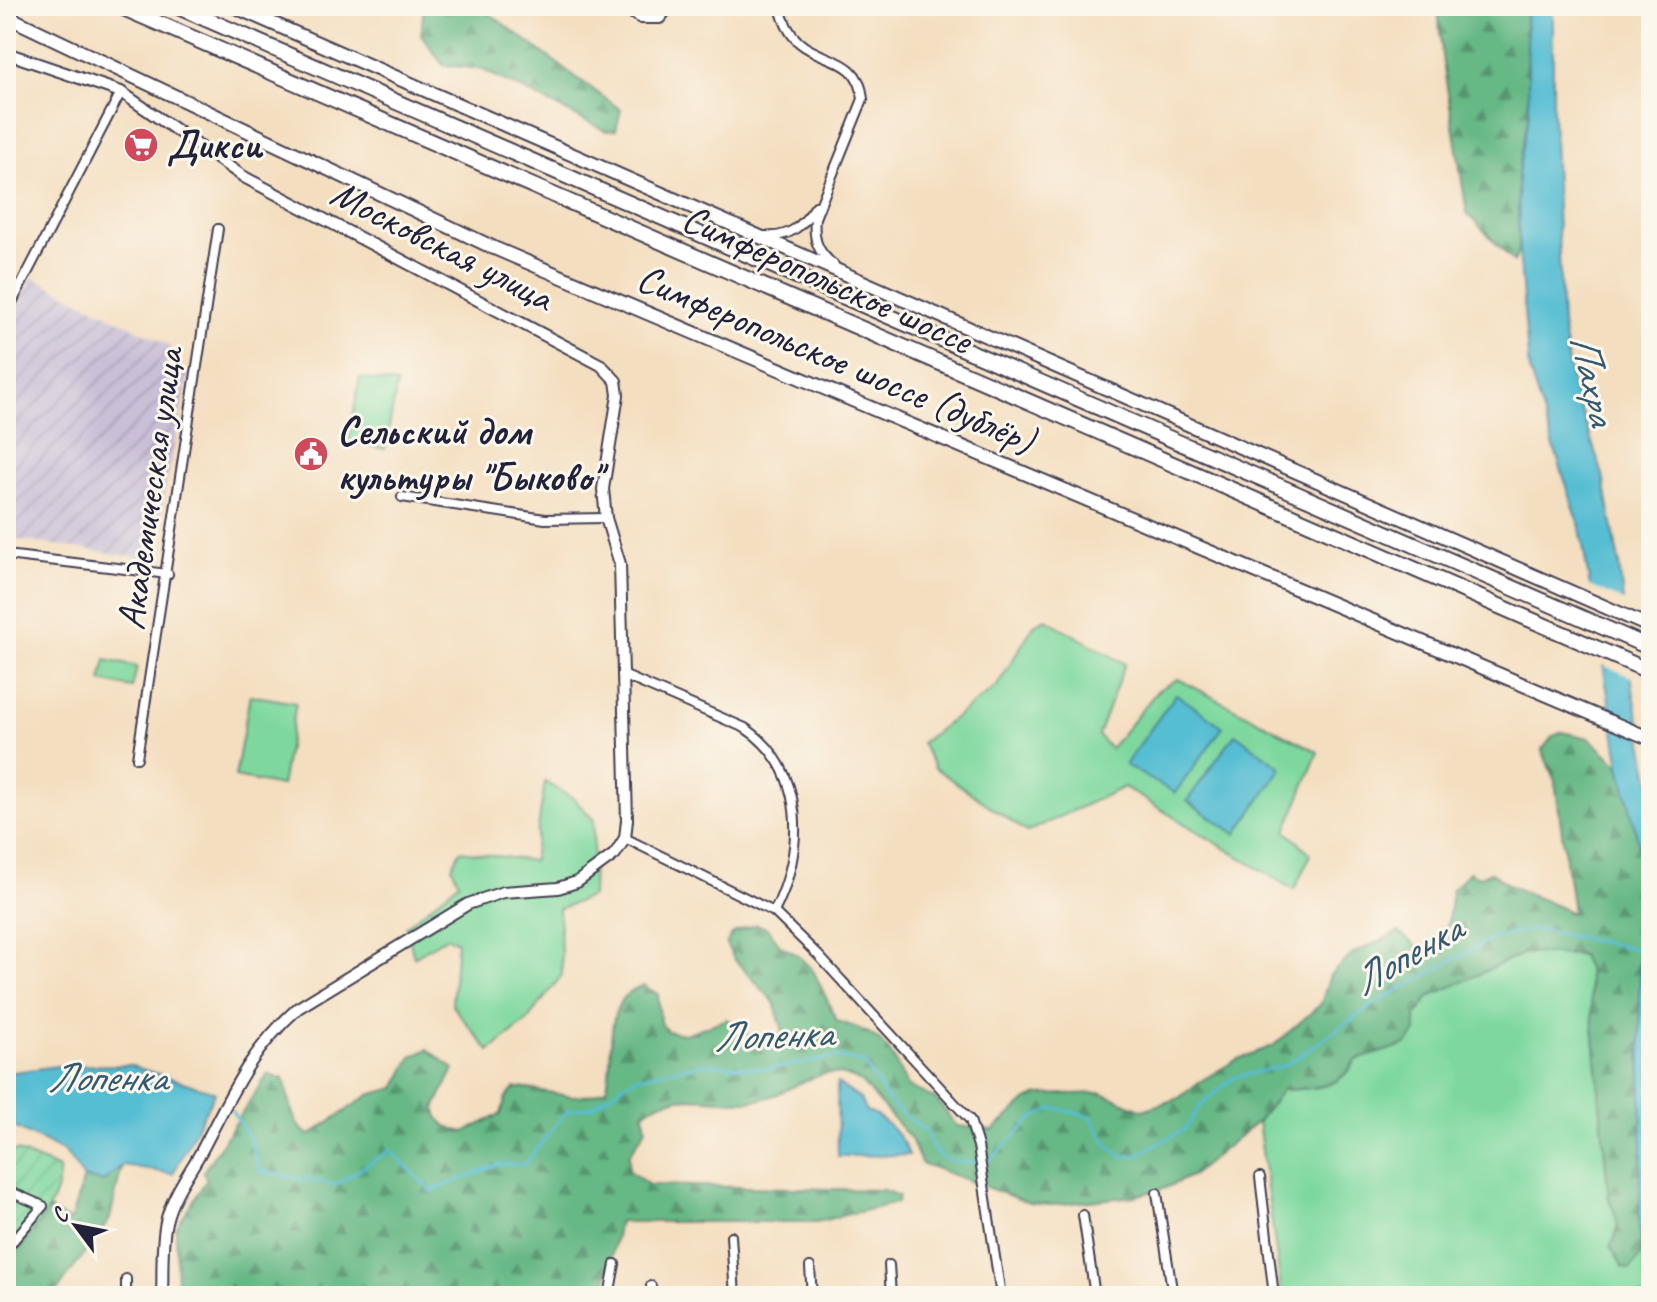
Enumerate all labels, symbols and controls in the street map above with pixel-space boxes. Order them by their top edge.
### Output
place label: Дикси [167,120,264,170]
supermarket icon: Дикси [122,126,160,164]
street label: Московская улица [323,168,564,323]
street label: Симферопольское шоссе [675,193,982,366]
street label: Симферопольское шоссе (дублёр) [630,253,1044,466]
water label: Пахра [1557,329,1630,433]
street label: Академическая улица [105,341,195,633]
place label: Сельский дом культуры "Быково" [337,406,609,502]
public building icon: Сельский дом культуры "Быково" [292,435,330,473]
water label: Лопенка [1342,900,1476,1008]
water label: Лопенка [713,1006,838,1064]
water label: Лопенка [48,1051,171,1104]
north arrow [36,1186,116,1266]
text: С [45,1201,76,1228]

